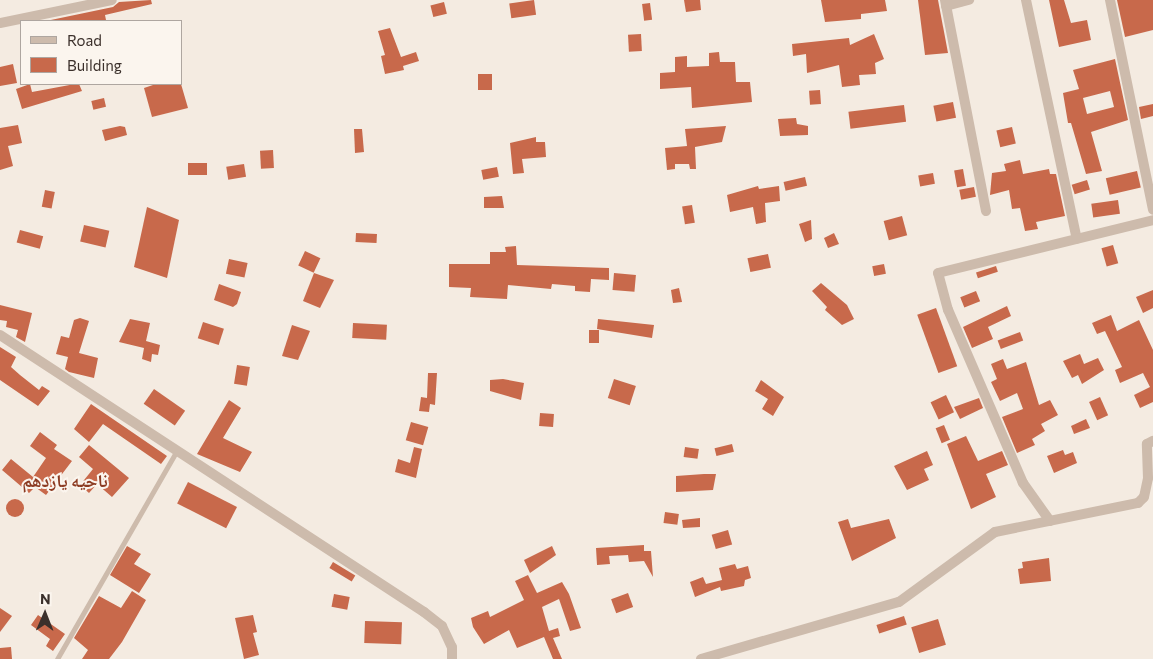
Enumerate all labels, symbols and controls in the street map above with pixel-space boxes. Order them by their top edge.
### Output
legend [20,20,182,85]
text: Road [67,31,102,49]
text: Building [67,56,122,74]
district label: ناحیه یازدهم [22,469,108,491]
north arrow [20,589,70,639]
text: N [40,590,51,607]

